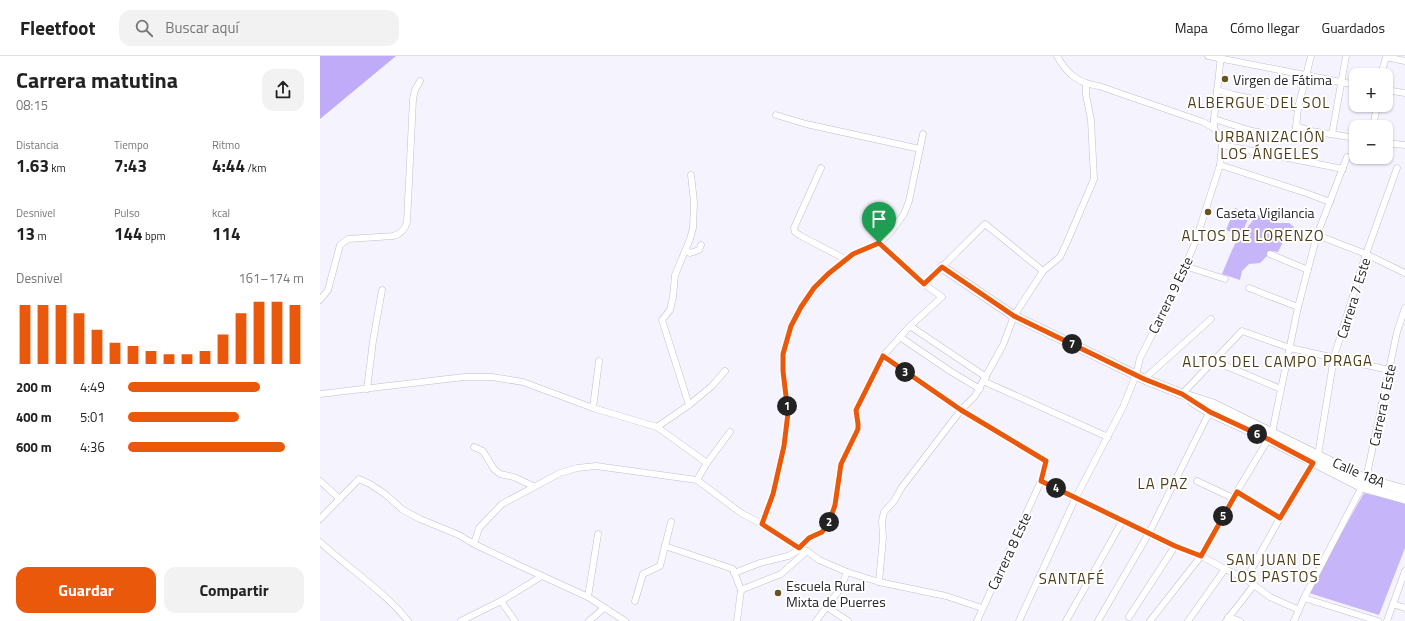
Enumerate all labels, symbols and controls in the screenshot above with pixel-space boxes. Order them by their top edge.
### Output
search box [119,10,399,46]
text: Fleetfoot [20,13,95,42]
text: Buscar aquí [165,16,239,39]
icon: search [133,17,155,39]
text: Mapa [1175,17,1208,38]
text: Cómo llegar [1230,17,1300,38]
text: Guardados [1322,17,1385,38]
text: Carrera matutina [16,63,178,97]
map controls [1349,68,1393,164]
button: + [1349,68,1393,112]
button: share [262,69,304,111]
place label: Virgen de Fátima [1233,69,1332,90]
marker: Virgen de Fátima [1220,74,1230,84]
district label: ALBERGUE DEL SOL [1187,91,1331,114]
text: 08:15 [16,95,48,115]
button: − [1349,120,1393,164]
district label: URBANIZACIÓN LOS ÁNGELES [1214,125,1326,165]
text: Distancia [16,137,59,153]
text: Tiempo [114,137,149,153]
text: Ritmo [212,137,240,153]
text: 1.63 [16,153,49,179]
text: 7:43 [114,153,147,179]
text: 4:44 [212,153,245,179]
text: km [49,160,66,176]
text: /km [245,160,266,176]
pin [862,202,896,243]
place label: Caseta Vigilancia [1216,202,1315,223]
text: Desnivel [16,205,55,221]
text: Pulso [114,205,140,221]
text: kcal [212,205,230,221]
marker: Caseta Vigilancia [1203,207,1213,217]
icon: arrive [868,208,890,230]
text: 13 [16,221,35,247]
text: 144 [114,221,143,247]
text: 114 [212,221,241,247]
district label: ALTOS DE LORENZO [1181,224,1325,247]
text: m [35,228,47,244]
text: bpm [143,228,166,244]
street label: Carrera 9 Este [1142,253,1198,337]
street label: Carrera 7 Este [1331,255,1375,341]
text: Desnivel [16,268,63,288]
text: 161–174 m [238,268,304,288]
pin: 7 [1062,334,1082,354]
text: 7 [1069,336,1075,352]
district label: PRAGA [1323,349,1373,372]
district label: ALTOS DEL CAMPO [1182,350,1318,373]
pin: 3 [895,362,915,382]
street label: Carrera 6 Este [1363,362,1401,448]
text: 3 [902,364,908,380]
text: 200 m [16,377,52,397]
text: 4:49 [80,377,105,397]
pin: 1 [777,396,797,416]
text: 1 [784,398,790,414]
text: 400 m [16,407,52,427]
text: 5:01 [80,407,105,427]
pin: 6 [1247,424,1267,444]
text: 6 [1254,426,1260,442]
text: 600 m [16,437,52,457]
text: 4:36 [80,437,105,457]
street label: Calle 18A [1329,452,1389,493]
district label: LA PAZ [1138,472,1188,495]
pin: 4 [1046,478,1066,498]
text: 4 [1053,480,1059,496]
pin: 5 [1213,506,1233,526]
text: 5 [1220,508,1226,524]
street label: Carrera 8 Este [982,509,1036,593]
pin: 2 [819,512,839,532]
text: 2 [826,514,832,530]
district label: SAN JUAN DE LOS PASTOS [1226,548,1322,588]
button: Guardar [16,567,156,613]
button: Compartir [164,567,304,613]
district label: SANTAFÉ [1039,567,1105,590]
place label: Escuela Rural Mixta de Puerres [786,575,886,612]
marker: Escuela Rural Mixta de Puerres [773,588,783,598]

